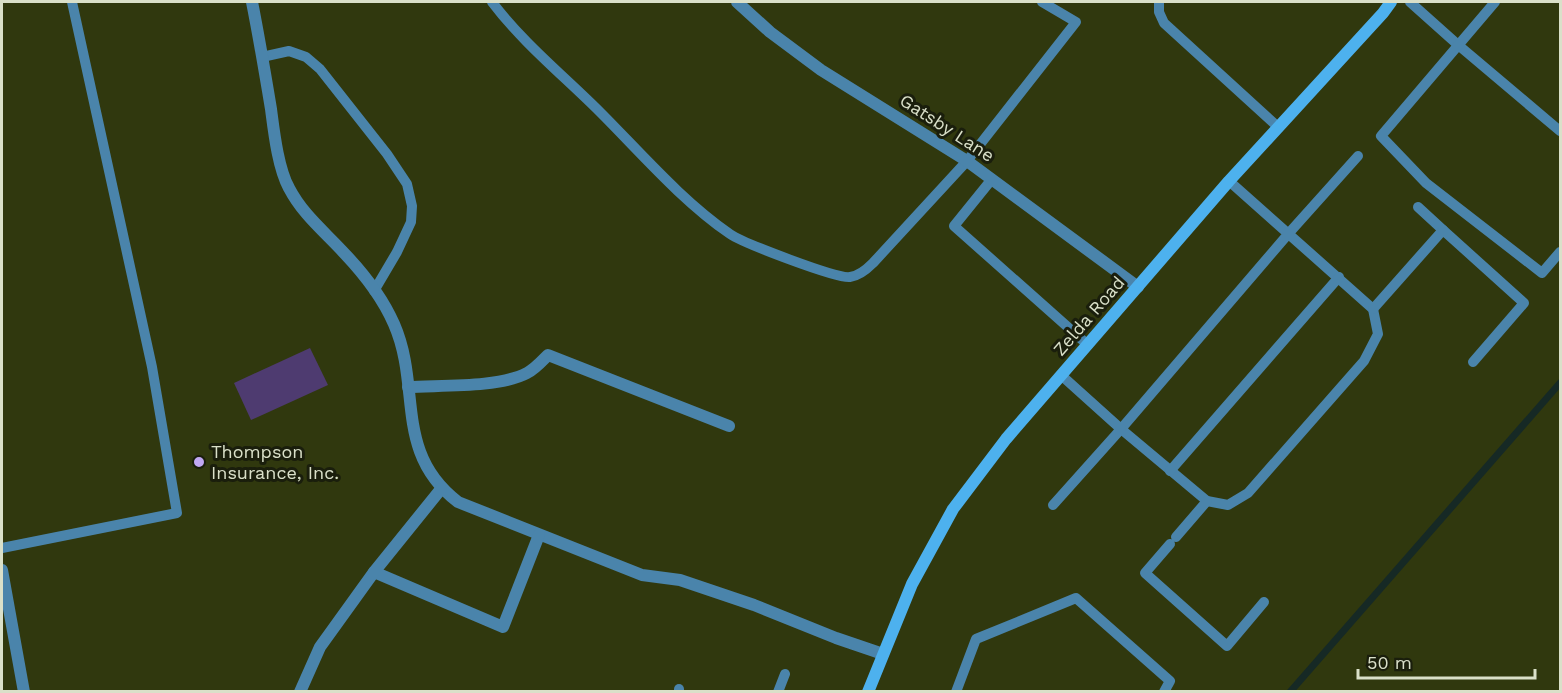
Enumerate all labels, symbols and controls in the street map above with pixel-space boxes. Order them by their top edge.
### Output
street label: Gatsby Lane [896,89,998,166]
street label: Zelda Road [1049,272,1129,360]
place label: Thompson Insurance, Inc. [211,441,339,483]
marker: Thompson Insurance, Inc. [192,455,206,469]
scale bar [1358,642,1535,680]
text: 50 m [1367,652,1412,673]

